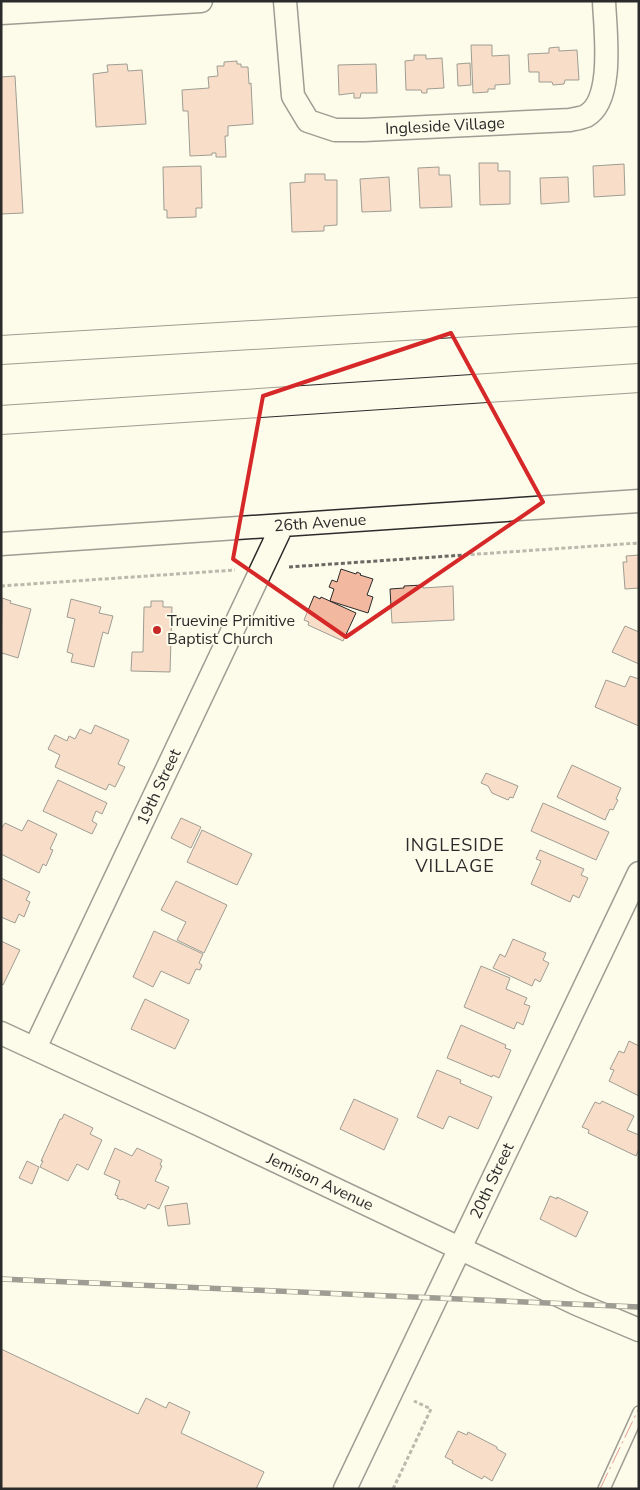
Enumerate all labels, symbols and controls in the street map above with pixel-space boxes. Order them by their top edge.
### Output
street label: Ingleside Village [385,112,505,140]
street label: 26th Avenue [273,509,367,537]
place label: Truevine Primitive Baptist Church [167,610,295,650]
marker: Truevine Primitive Baptist Church [151,624,163,636]
street label: 19th Street [132,745,186,829]
district label: INGLESIDE VILLAGE [405,833,505,878]
street label: 20th Street [465,1139,519,1223]
street label: Jemison Avenue [262,1147,377,1216]

